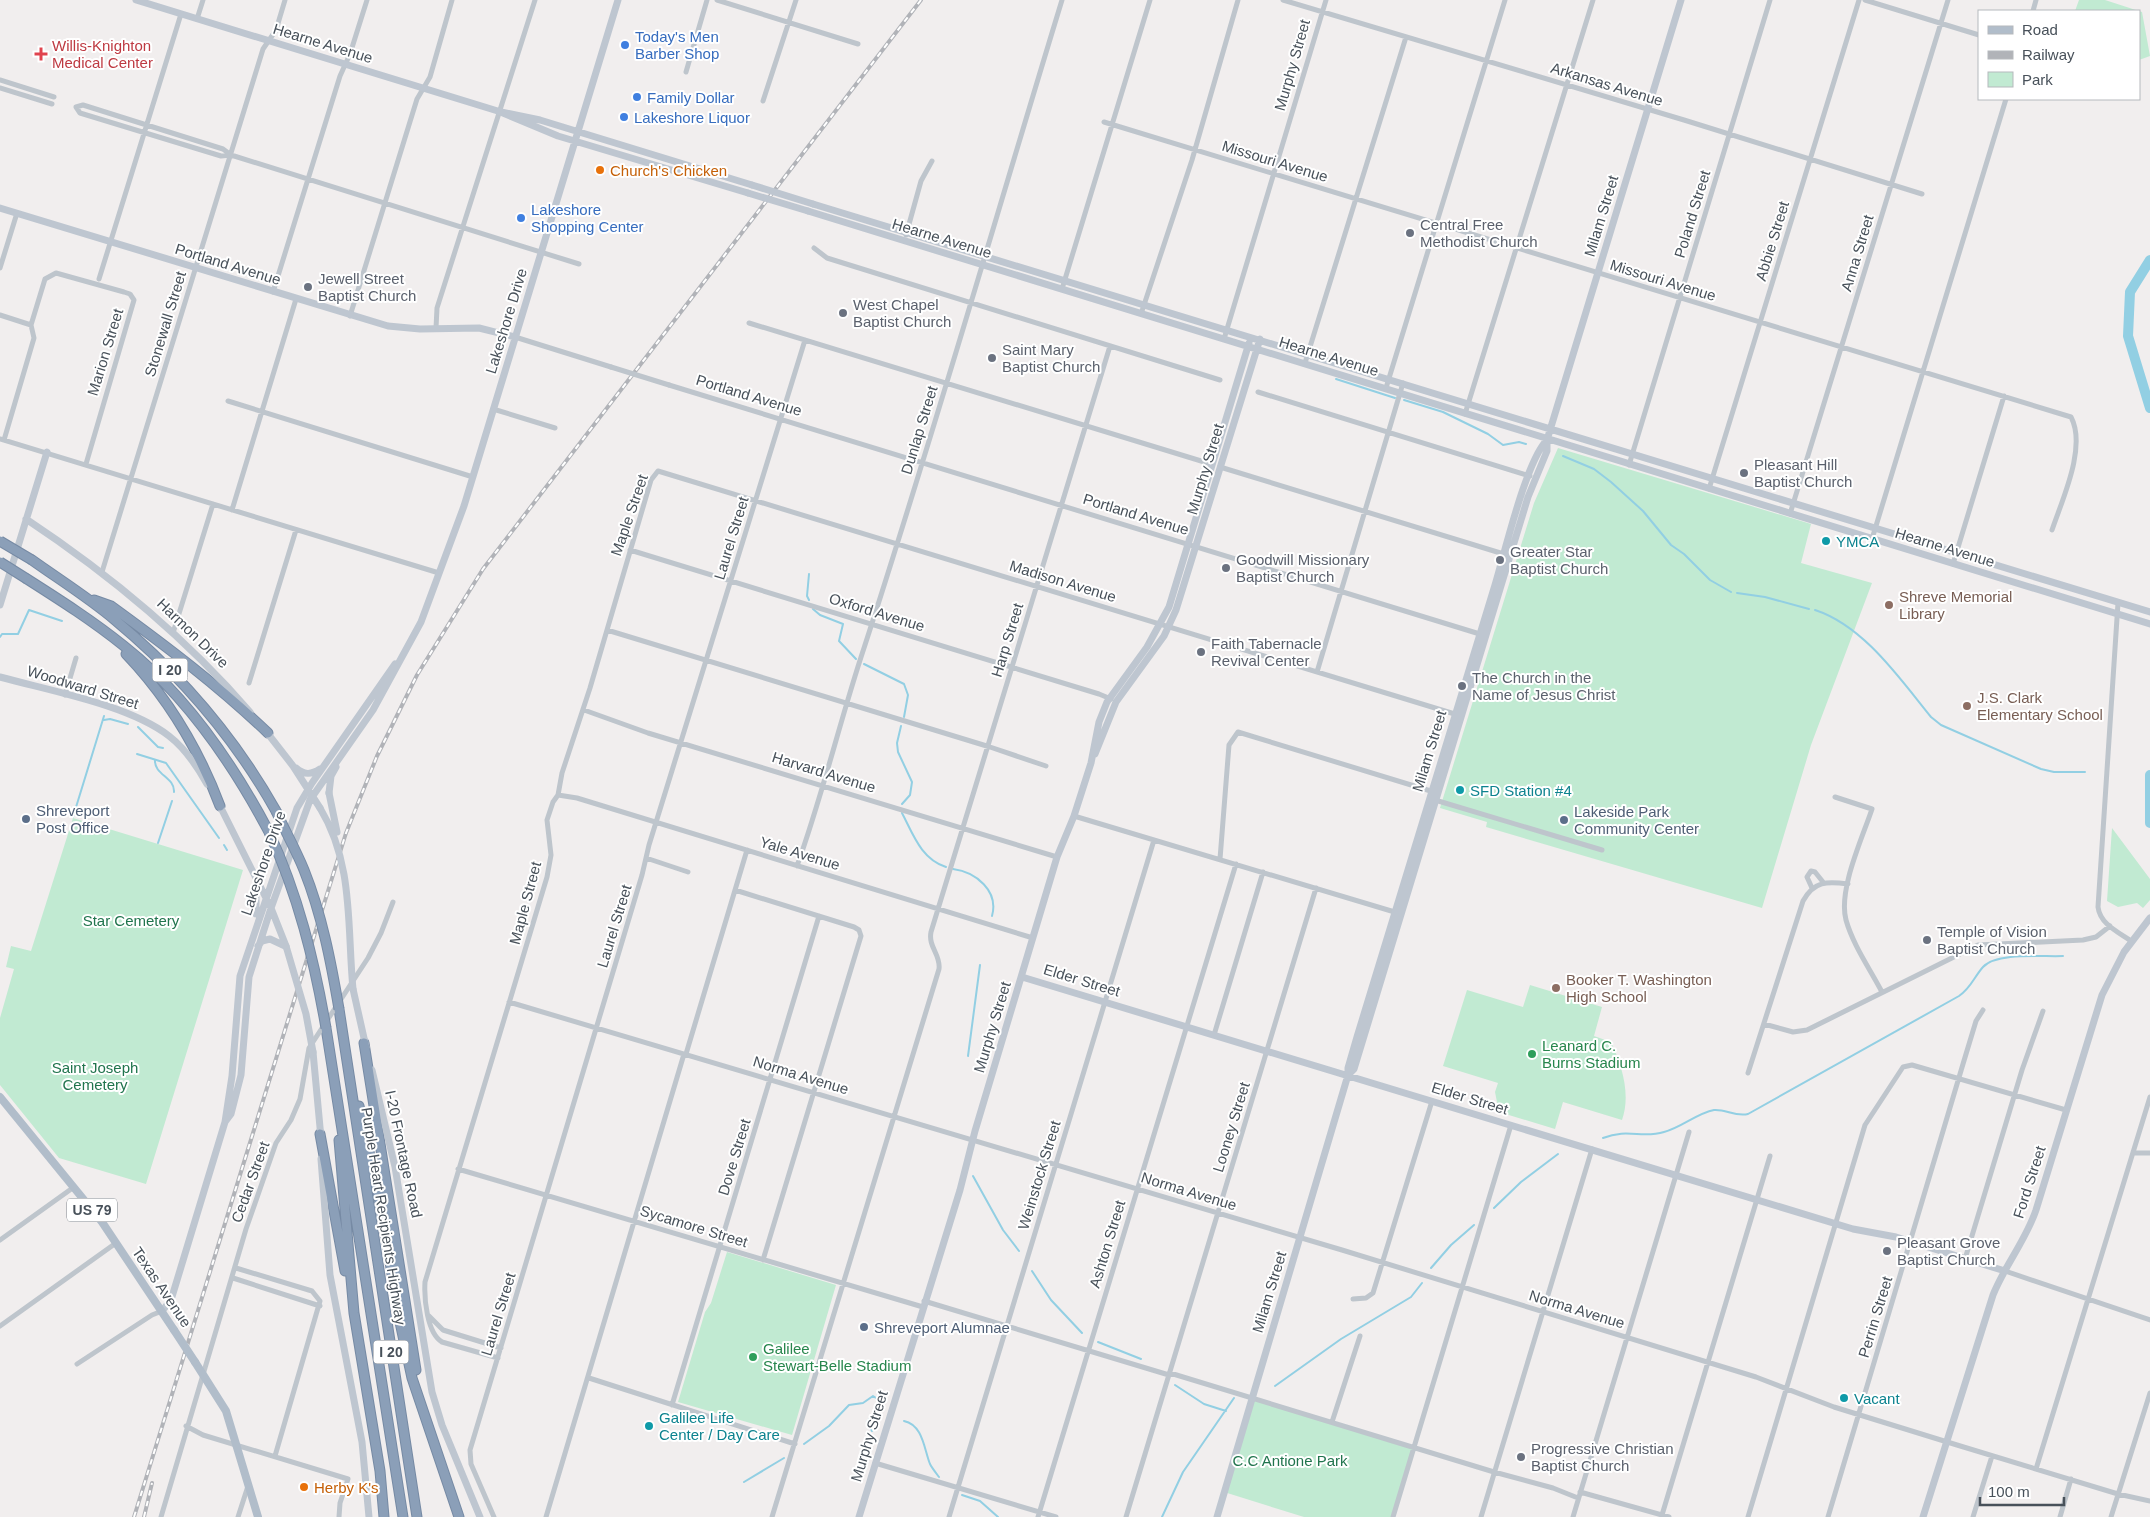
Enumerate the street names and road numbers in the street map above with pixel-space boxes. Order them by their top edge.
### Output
street label: Murphy Street [1271,17,1313,113]
street label: Hearne Avenue [271,20,375,66]
street label: Arkansas Avenue [1549,59,1665,109]
street label: Missouri Avenue [1220,137,1330,185]
street label: Poland Street [1671,167,1714,260]
street label: Milam Street [1581,172,1622,259]
street label: Abbie Street [1752,198,1792,283]
street label: Anna Street [1837,212,1877,293]
street label: Hearne Avenue [890,215,994,261]
street label: Portland Avenue [173,240,283,288]
street label: Missouri Avenue [1608,256,1718,304]
street label: Lakeshore Drive [482,266,530,376]
street label: Stonewall Street [141,268,189,379]
street label: Marion Street [84,306,127,398]
street label: Hearne Avenue [1277,333,1381,379]
street label: Portland Avenue [694,371,804,419]
street label: Dunlap Street [897,383,941,476]
street label: Murphy Street [1183,421,1227,517]
street label: Maple Street [607,471,651,558]
street label: Portland Avenue [1081,490,1191,538]
street label: Laurel Street [710,494,752,582]
street label: Hearne Avenue [1893,524,1997,570]
street label: Madison Avenue [1008,557,1118,605]
street label: Oxford Avenue [827,589,927,635]
street label: Harmon Drive [154,595,232,671]
street label: Harp Street [988,600,1027,679]
road number: I 20 [152,658,188,682]
street label: Woodward Street [25,662,142,712]
street label: Milam Street [1409,707,1450,794]
street label: Harvard Avenue [770,748,878,796]
street label: Lakeshore Drive [237,809,289,917]
street label: Yale Avenue [758,833,842,873]
street label: Maple Street [506,859,544,946]
street label: Laurel Street [593,882,635,970]
street label: Elder Street [1042,960,1123,1000]
street label: Murphy Street [970,979,1014,1075]
street label: Norma Avenue [751,1052,851,1098]
street label: Elder Street [1430,1078,1511,1118]
street label: Looney Street [1209,1079,1253,1174]
street label: I-20 Frontage Road [382,1089,426,1219]
street label: Purple Heart Recipients Highway [358,1106,410,1327]
street label: Dove Street [714,1116,754,1197]
street label: Weinstock Street [1014,1118,1064,1232]
street label: Cedar Street [227,1138,273,1225]
street label: Ford Street [2009,1143,2049,1220]
street label: Norma Avenue [1139,1168,1239,1214]
street label: Ashton Street [1086,1197,1129,1290]
road number: US 79 [67,1198,117,1222]
street label: Sycamore Street [638,1202,751,1251]
street label: Texas Avenue [129,1244,195,1330]
street label: Milam Street [1249,1248,1290,1335]
street label: Laurel Street [477,1270,519,1358]
street label: Perrin Street [1855,1273,1896,1360]
street label: Norma Avenue [1527,1286,1627,1332]
road number: I 20 [374,1340,408,1364]
street label: Murphy Street [847,1388,891,1484]

